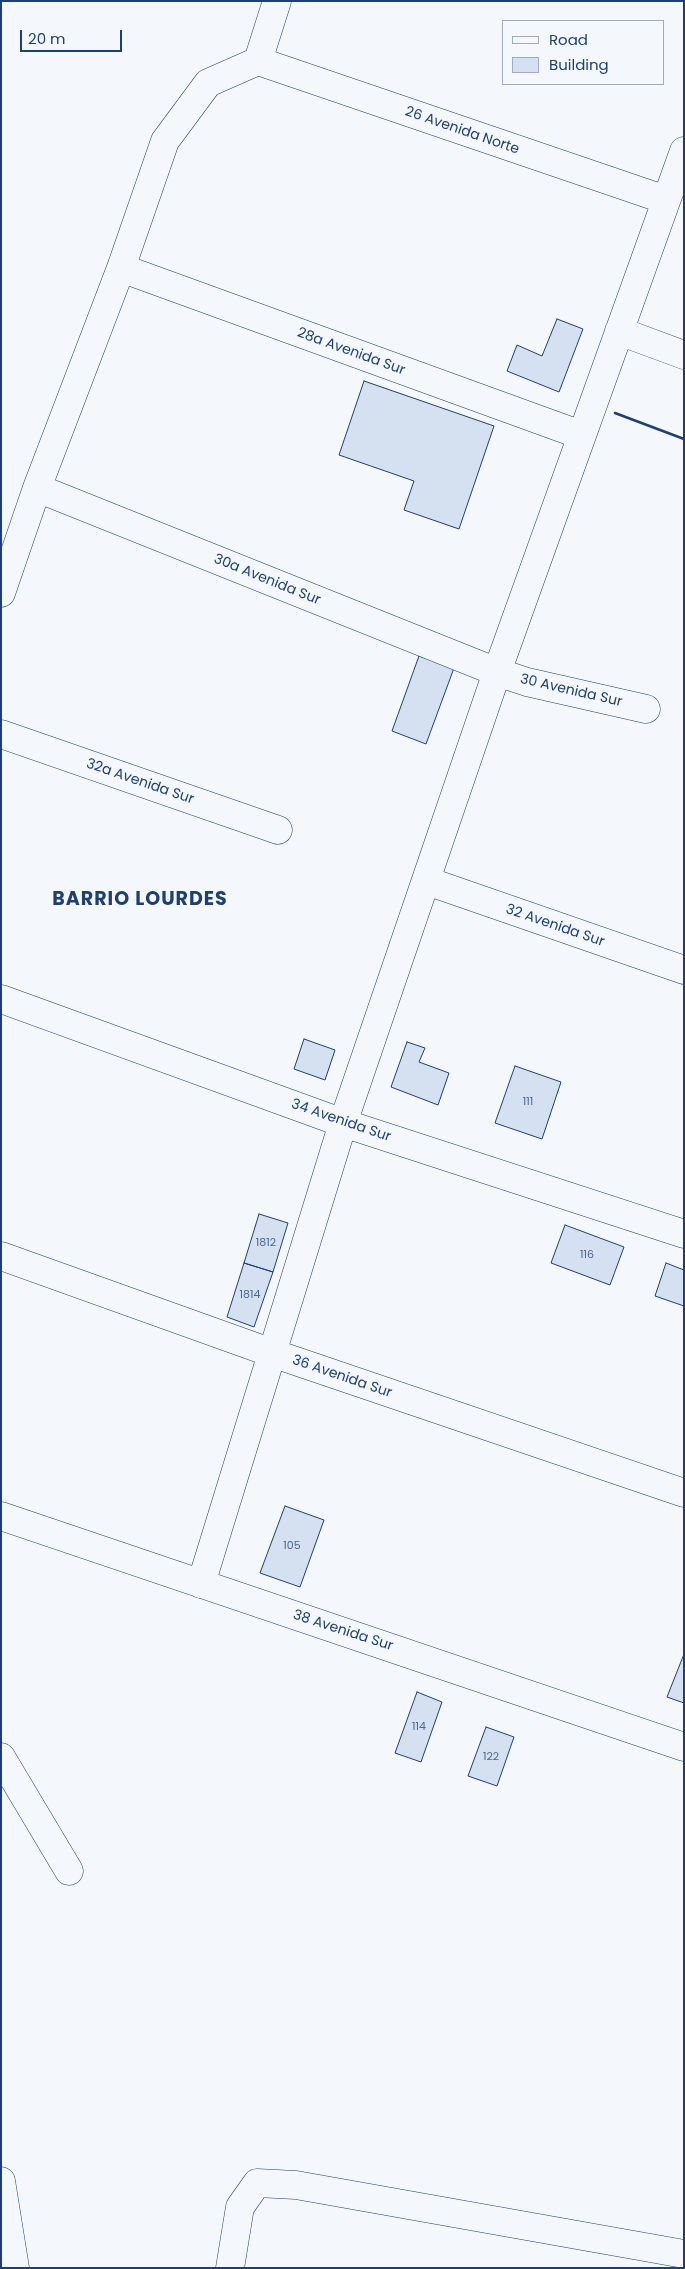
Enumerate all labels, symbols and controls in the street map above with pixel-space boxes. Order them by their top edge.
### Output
scale bar [22,20,125,52]
legend [502,20,665,85]
text: 20 m [28,28,66,49]
text: Road [549,29,588,50]
text: Building [549,54,609,75]
street label: 26 Avenida Norte [403,104,521,158]
street label: 28a Avenida Sur [295,325,407,379]
street label: 30a Avenida Sur [211,551,323,609]
street label: 30 Avenida Sur [518,671,624,711]
street label: 32a Avenida Sur [84,756,196,808]
district label: BARRIO LOURDES [51,889,229,911]
street label: 32 Avenida Sur [503,901,607,951]
house number: 111 [523,1095,533,1109]
street label: 34 Avenida Sur [289,1096,393,1146]
house number: 1812 [256,1236,276,1250]
house number: 116 [580,1248,594,1262]
house number: 1814 [240,1288,260,1302]
street label: 36 Avenida Sur [290,1352,394,1402]
house number: 105 [283,1539,301,1553]
street label: 38 Avenida Sur [291,1607,395,1655]
house number: 114 [412,1720,426,1734]
house number: 122 [483,1750,499,1764]

